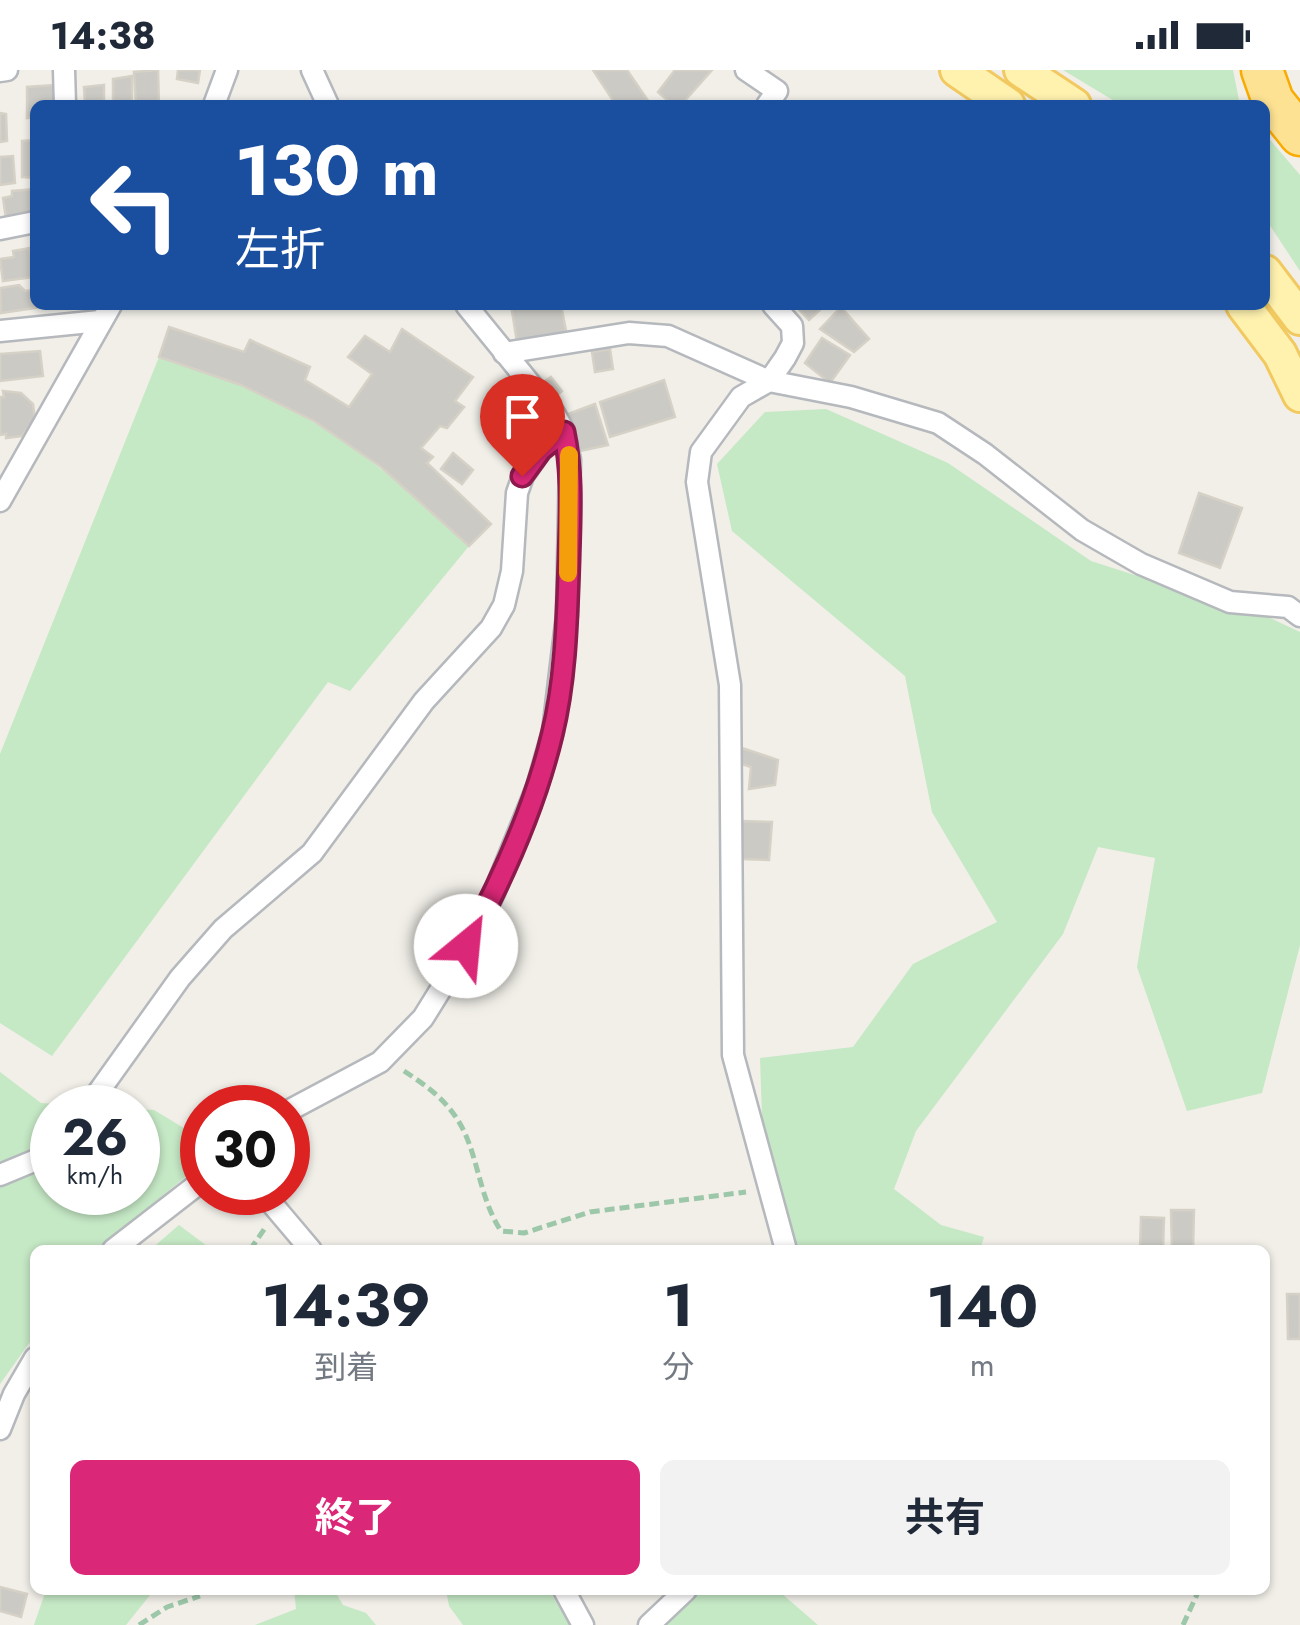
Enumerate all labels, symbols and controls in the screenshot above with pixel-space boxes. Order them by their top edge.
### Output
text: 14:38 [50,8,156,63]
text: 130 m [235,120,439,221]
icon: left [70,140,200,270]
text: 左折 [235,217,325,282]
pin [480,374,565,477]
icon: arrive [495,389,550,444]
position arrow [414,894,518,998]
speed limit sign: 30 [180,1085,310,1215]
text: 26 [62,1101,128,1174]
text: km/h [67,1157,123,1193]
text: 14:39 [262,1262,431,1349]
text: 1 [663,1262,694,1349]
text: 140 [926,1263,1038,1350]
text: m [970,1342,995,1388]
text: 到着 [314,1344,378,1390]
text: 分 [662,1344,695,1390]
button: 終了 [70,1460,640,1575]
button: 共有 [660,1460,1230,1575]

